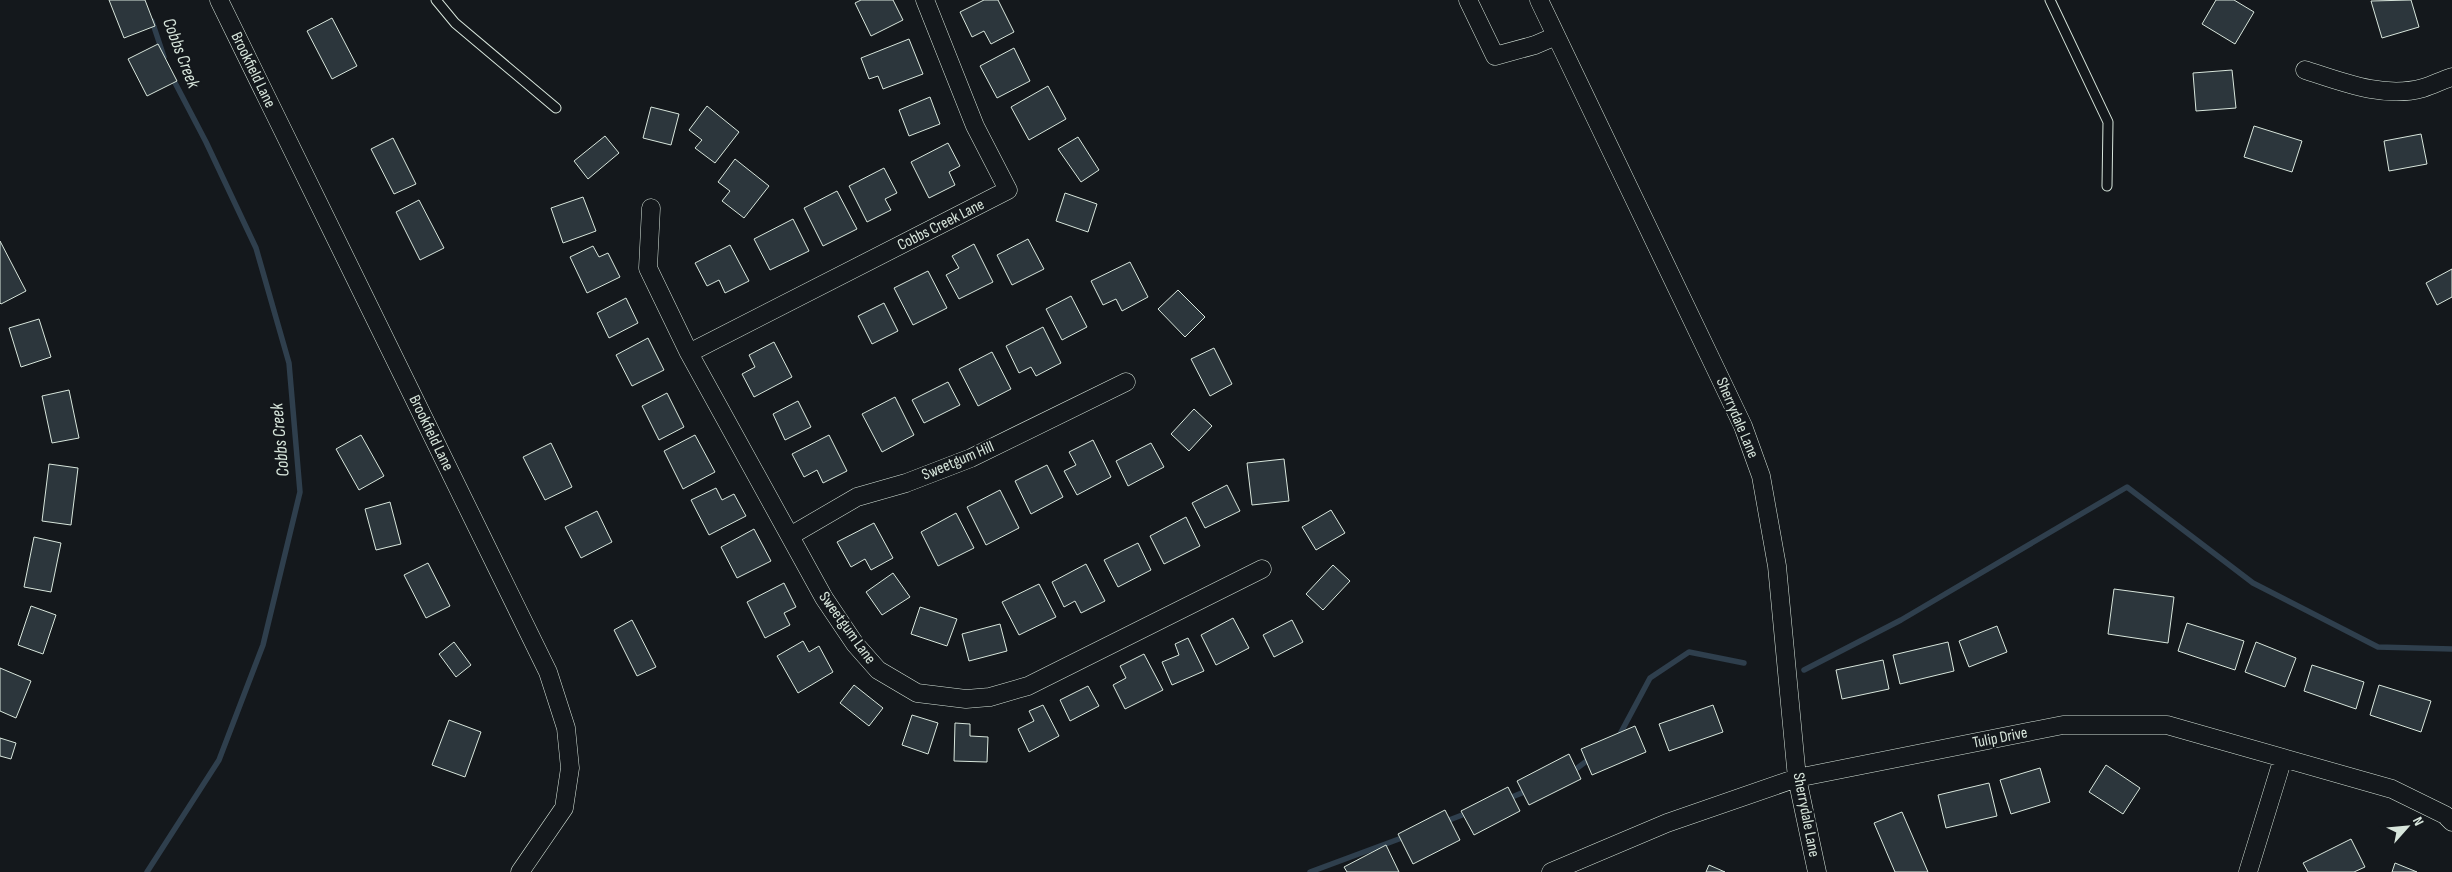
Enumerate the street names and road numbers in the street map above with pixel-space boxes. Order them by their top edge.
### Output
street label: Brookfield Lane [227,29,279,111]
street label: Cobbs Creek Lane [894,195,988,255]
street label: Sherrydale Lane [1712,375,1762,461]
street label: Brookfield Lane [405,392,457,474]
street label: Sweetgum Hill [919,437,997,485]
street label: Sweetgum Lane [814,588,880,668]
street label: Tulip Drive [1971,723,2029,753]
street label: Sherrydale Lane [1789,771,1823,859]

